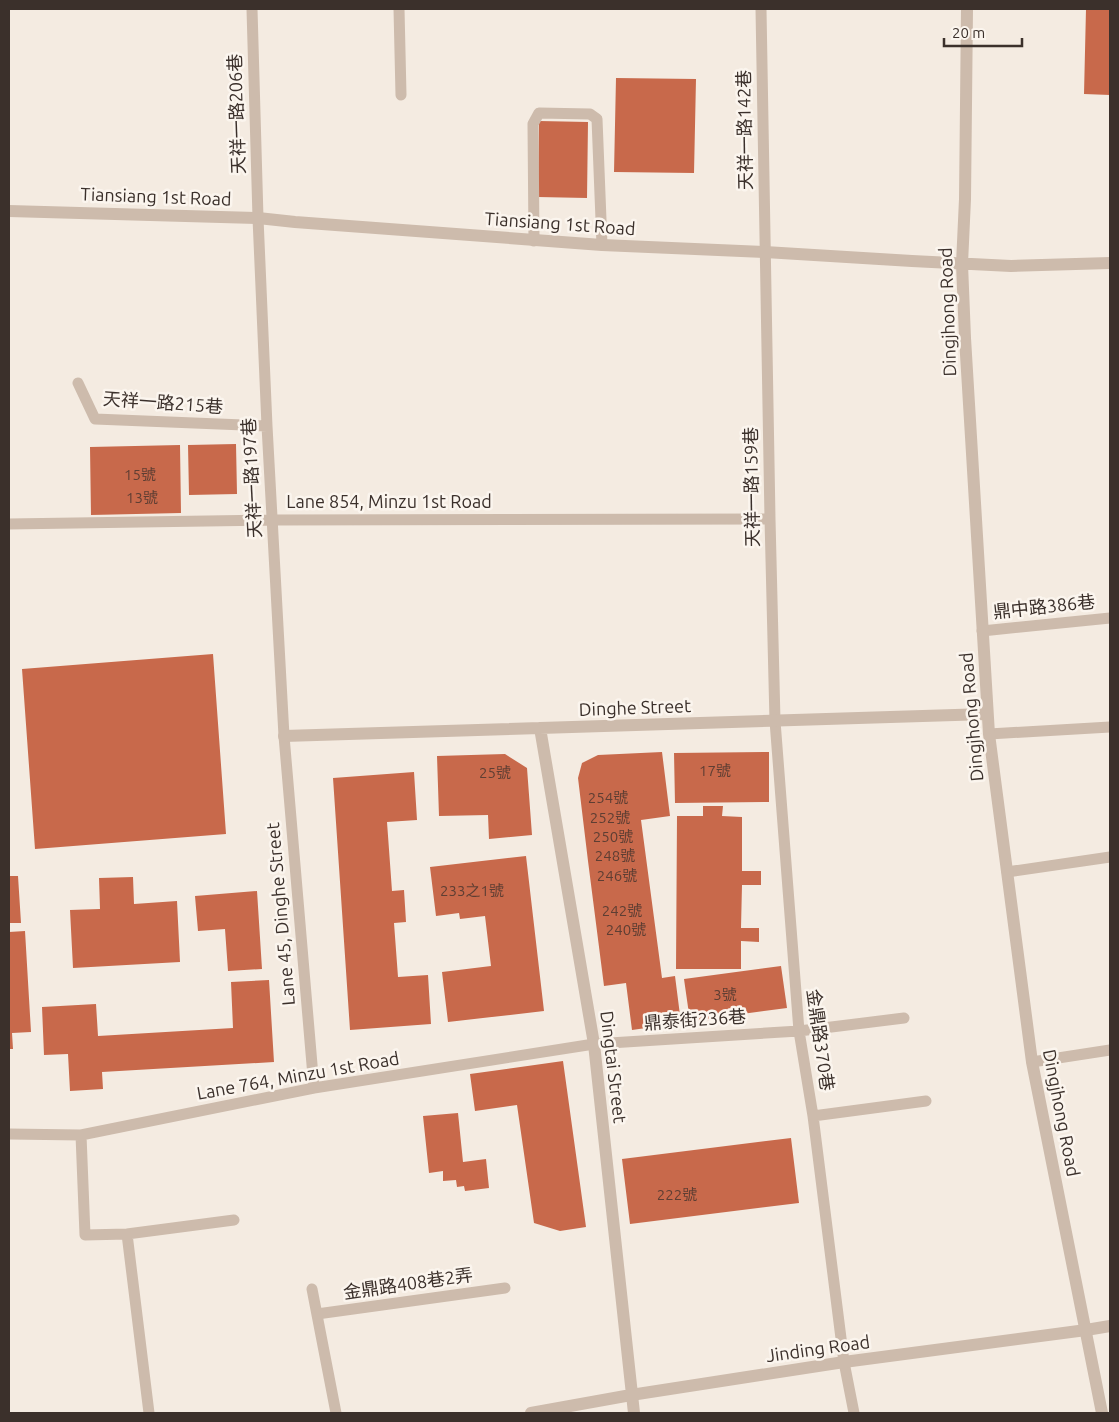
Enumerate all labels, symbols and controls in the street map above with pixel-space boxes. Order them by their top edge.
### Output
scale bar [944,15,1022,47]
text: 20 m [952,24,985,41]
street label: 天祥一路206巷 [224,53,248,175]
street label: 天祥一路142巷 [733,70,755,190]
street label: Tiansiang 1st Road [80,183,232,209]
street label: Tiansiang 1st Road [484,208,636,238]
street label: Dingjhong Road [935,247,959,377]
street label: 天祥一路215巷 [102,388,224,416]
street label: 天祥一路197巷 [238,417,264,539]
street label: 天祥一路159巷 [740,427,762,547]
house number: 15號 [124,466,156,483]
house number: 13號 [126,489,158,506]
street label: Lane 854, Minzu 1st Road [286,491,492,511]
street label: 鼎中路386巷 [992,591,1096,621]
street label: Dingjhong Road [955,652,987,782]
street label: Dinghe Street [578,695,691,719]
house number: 17號 [699,762,731,779]
house number: 25號 [479,764,511,781]
house number: 254號 [588,789,628,806]
house number: 252號 [590,809,630,826]
street label: Lane 45, Dinghe Street [262,822,298,1007]
house number: 250號 [593,828,633,845]
house number: 248號 [595,847,635,864]
house number: 246號 [597,867,637,884]
house number: 233之1號 [440,882,504,899]
house number: 242號 [602,902,642,919]
house number: 240號 [606,921,646,938]
house number: 3號 [713,986,737,1003]
street label: 金鼎路370巷 [804,988,838,1092]
street label: 鼎泰街236巷 [643,1005,747,1033]
street label: Dingtai Street [597,1010,631,1124]
street label: Lane 764, Minzu 1st Road [195,1047,401,1103]
street label: Dingjhong Road [1040,1047,1084,1178]
house number: 222號 [657,1186,697,1203]
street label: 金鼎路408巷2弄 [342,1264,474,1302]
street label: Jinding Road [765,1331,871,1365]

